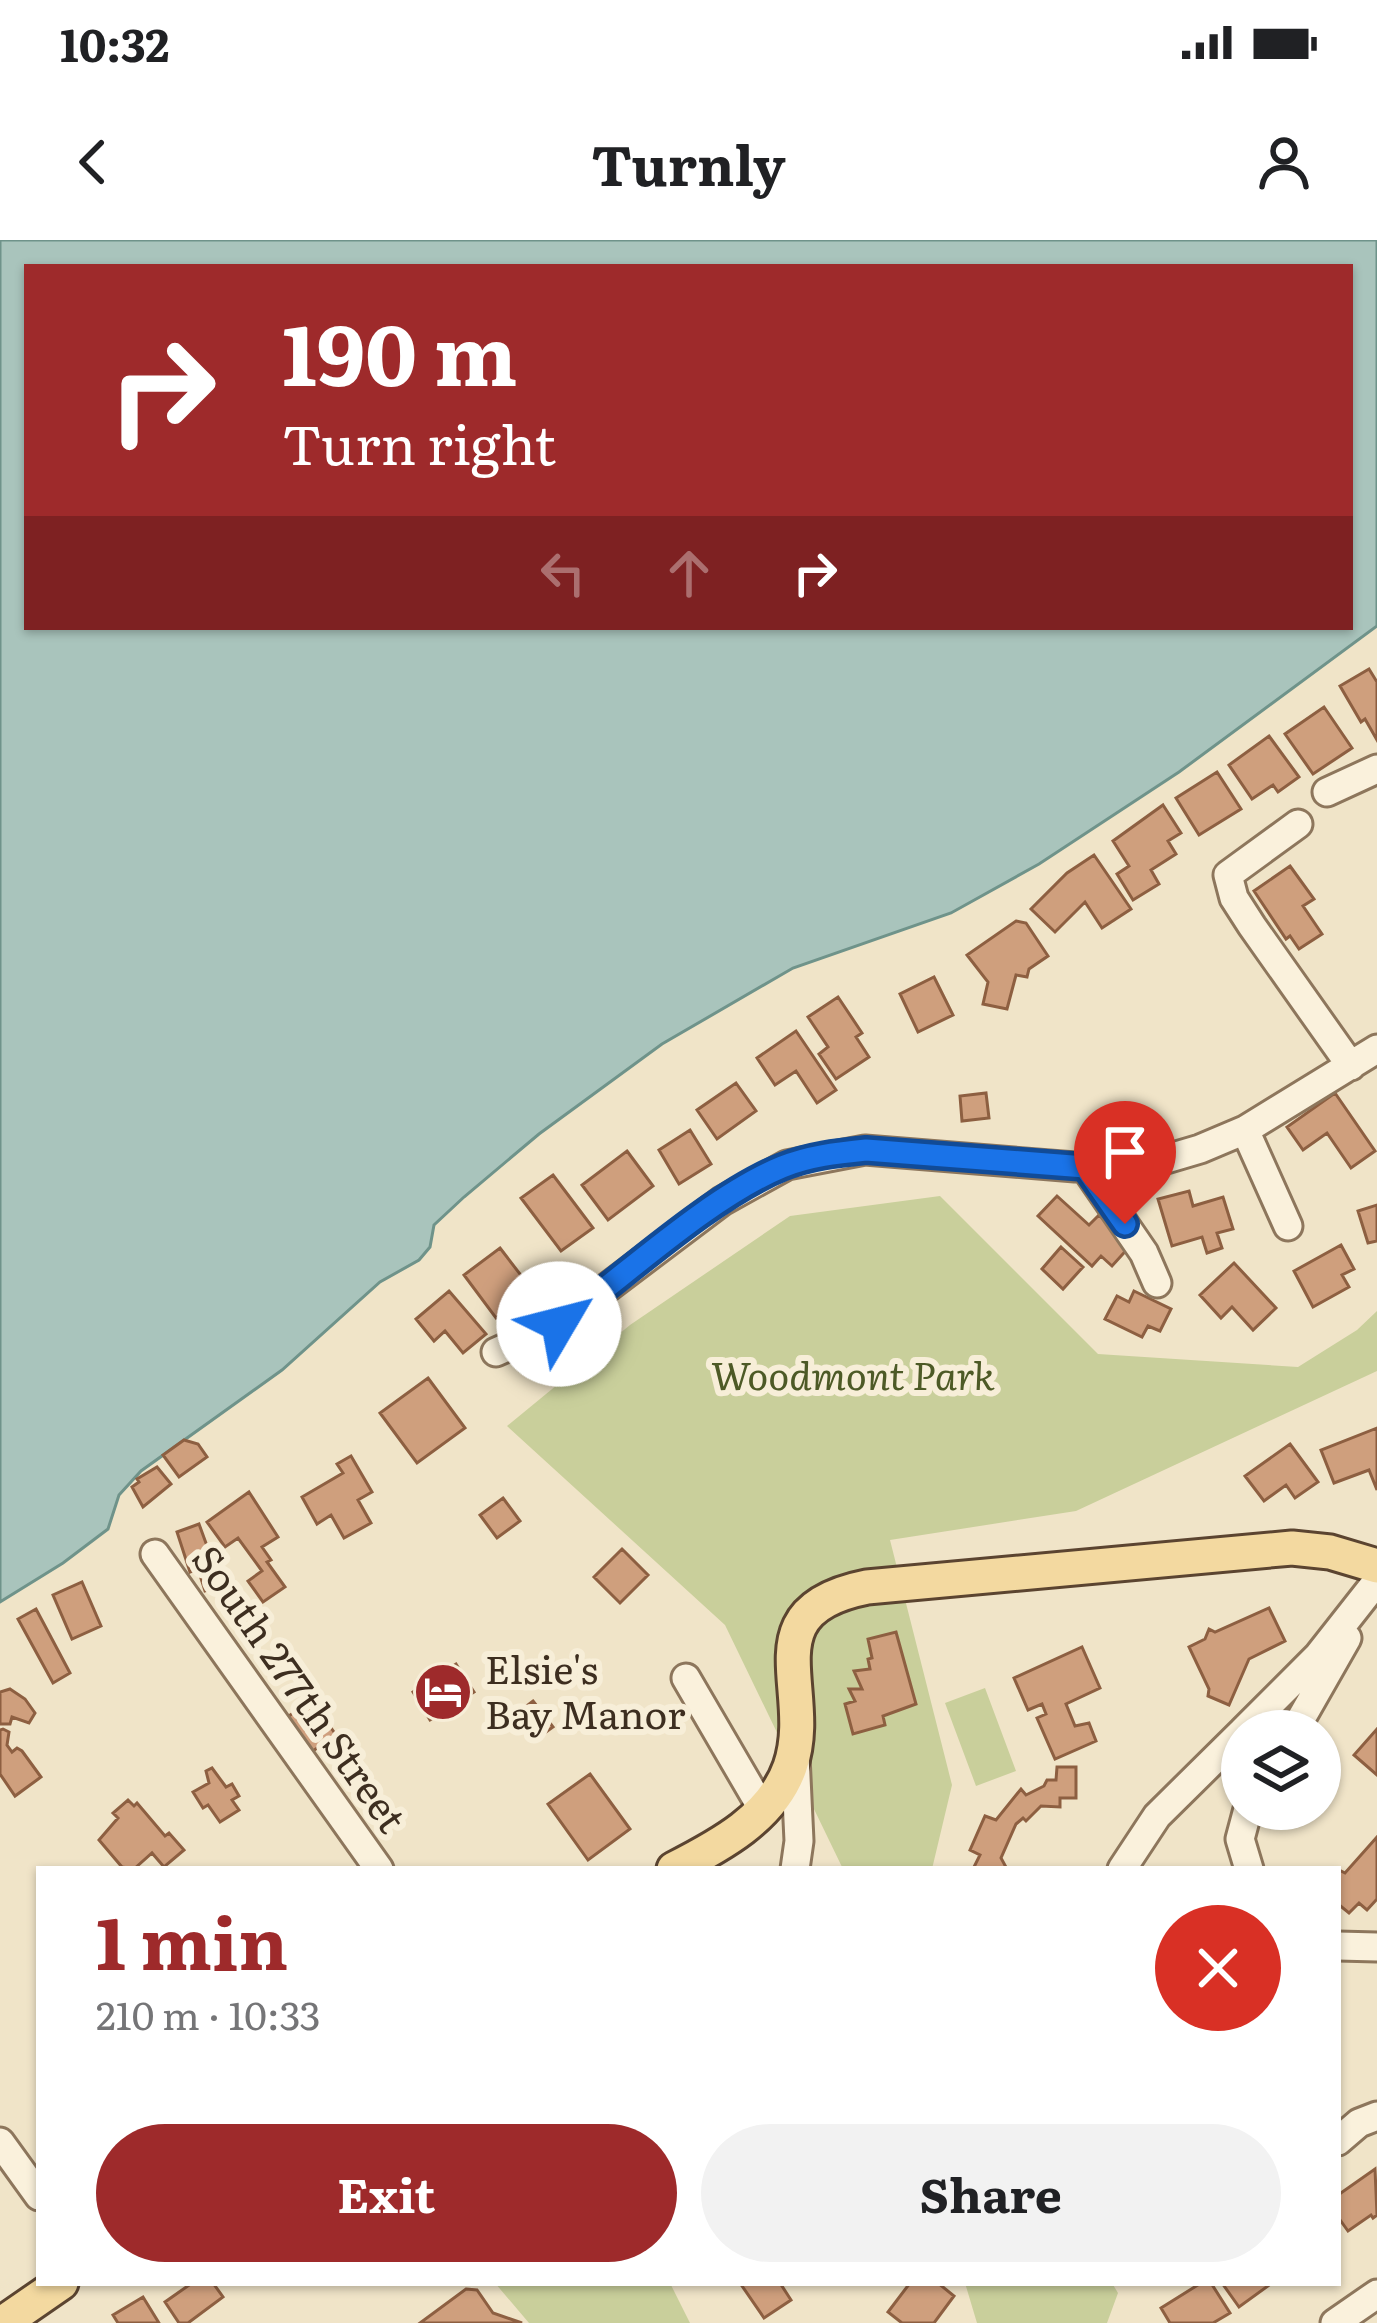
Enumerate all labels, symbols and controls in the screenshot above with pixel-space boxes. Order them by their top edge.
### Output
text: 10:32 [60,9,169,76]
text: Turnly [591,122,786,203]
icon: back [60,129,126,195]
icon: person [1251,129,1317,195]
text: 190 m [282,287,517,412]
icon: right [84,312,240,468]
text: Turn right [282,401,556,482]
icon: left [530,540,596,606]
icon: ahead [656,540,722,606]
icon: right [782,540,848,606]
pin [1074,1101,1176,1224]
icon: arrive [1092,1119,1158,1185]
position arrow [496,1261,622,1387]
park label: Woodmont Park [711,1344,996,1402]
street label: South 277th Street [181,1532,423,1843]
place label: Elsie's Bay Manor [485,1638,686,1741]
hotel icon: Elsie's Bay Manor [412,1661,474,1723]
map controls [1221,1710,1341,1830]
button: layers [1221,1710,1341,1830]
text: 1 min [96,1885,288,1992]
button: close [1155,1905,1281,2031]
text: 210 m · 10:33 [96,1984,321,2042]
button: Exit [96,2124,677,2262]
button: Share [701,2124,1281,2262]

